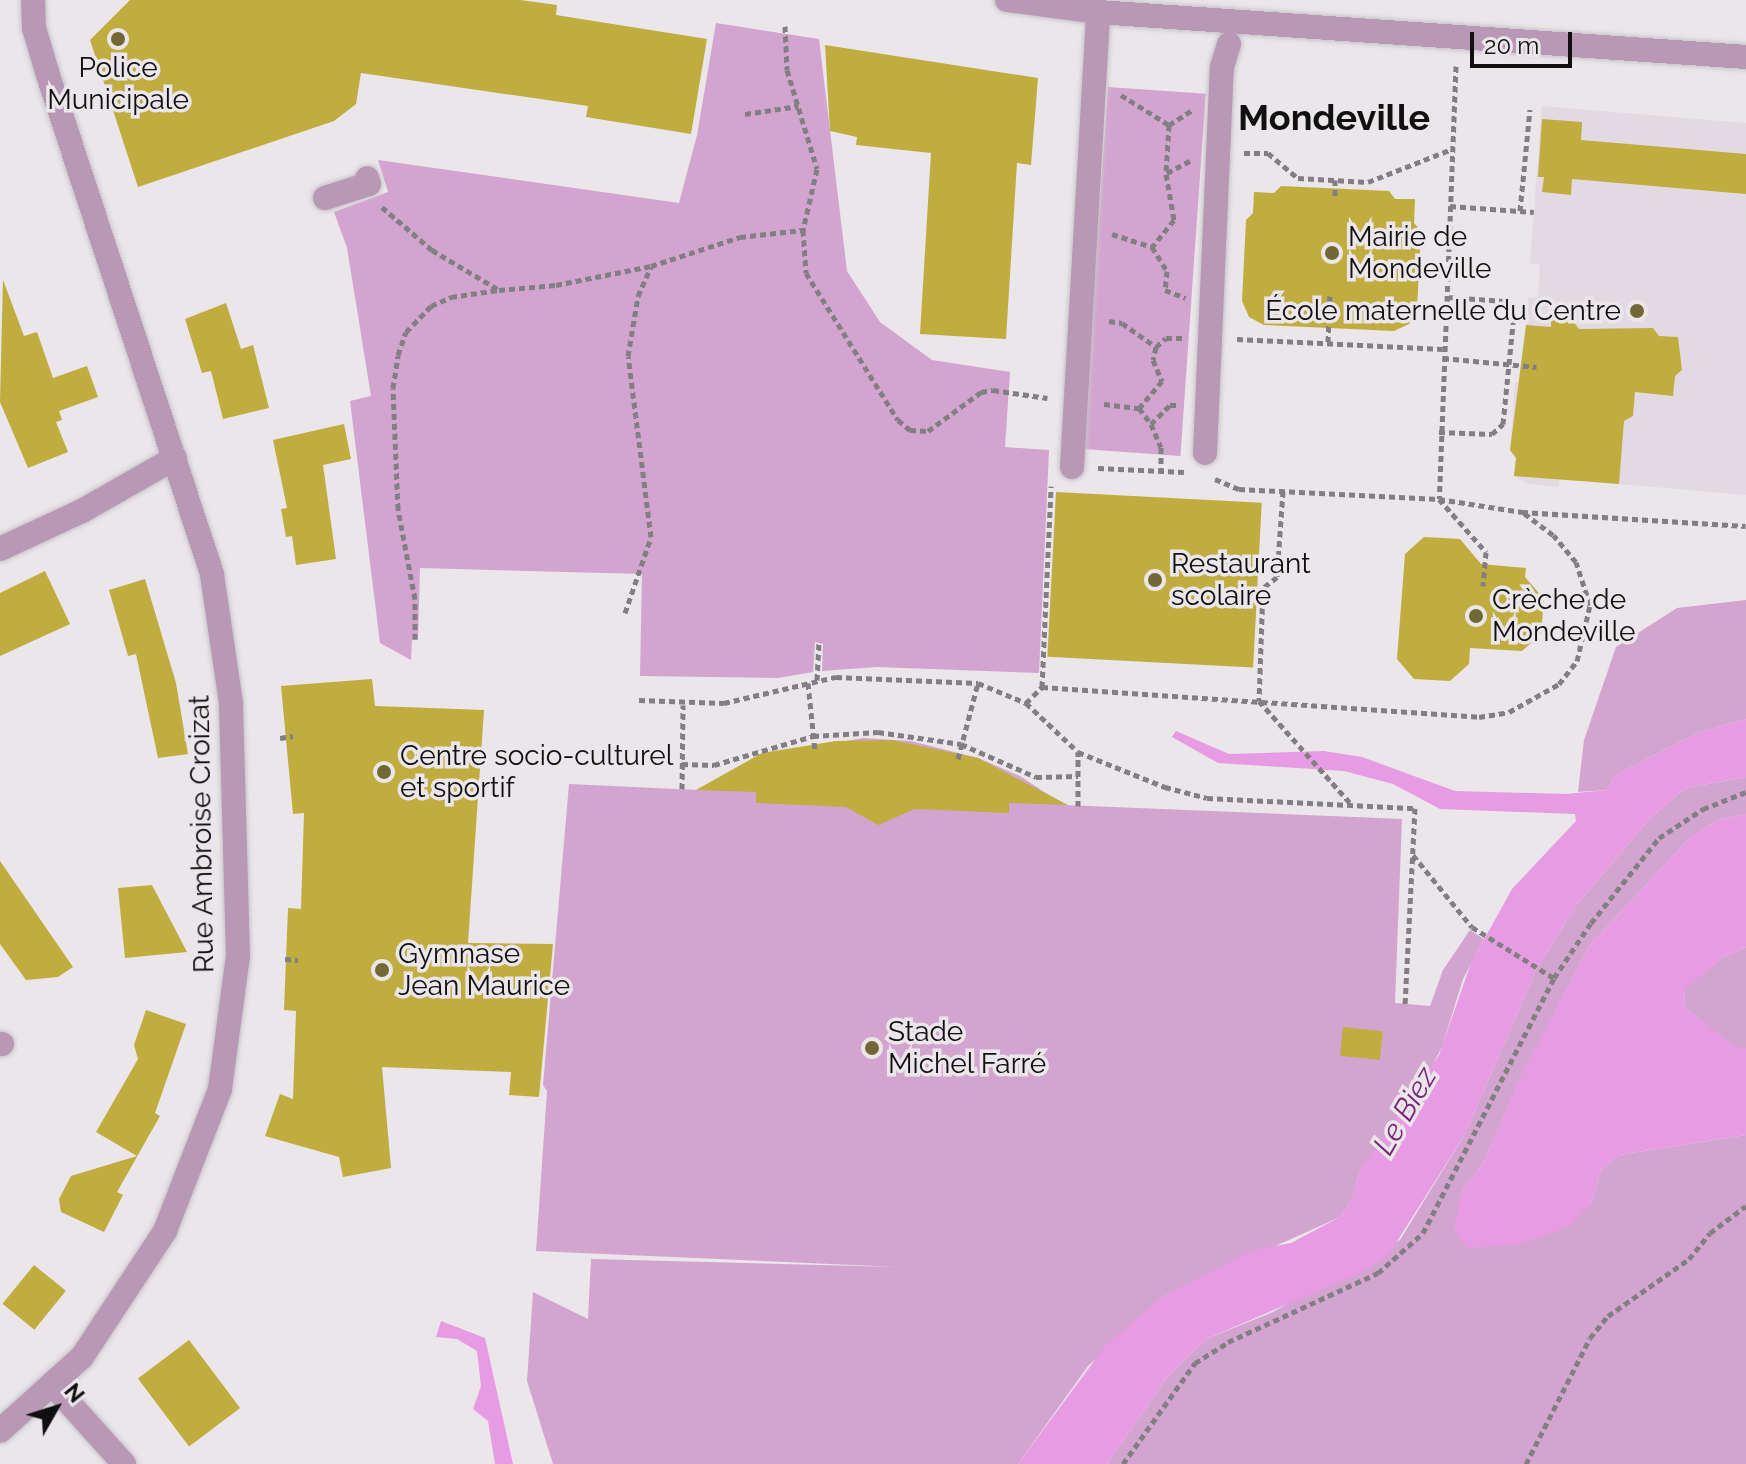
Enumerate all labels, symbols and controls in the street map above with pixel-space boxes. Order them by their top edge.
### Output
scale bar [1474,16,1576,66]
marker: Police Municipale [109,30,127,48]
text: 20 m [1484,31,1539,60]
place label: Police Municipale [47,51,189,117]
district label: Mondeville [1238,96,1430,140]
place label: Mairie de Mondeville [1348,220,1491,286]
marker: Mairie de Mondeville [1323,244,1341,262]
place label: École maternelle du Centre [1265,294,1621,328]
marker: École maternelle du Centre [1628,302,1646,320]
place label: Restaurant scolaire [1171,547,1311,613]
marker: Restaurant scolaire [1146,571,1164,589]
place label: Crèche de Mondeville [1492,583,1635,649]
marker: Crèche de Mondeville [1467,607,1485,625]
street label: Rue Ambroise Croizat [183,694,221,974]
place label: Centre socio-culturel et sportif [400,739,673,805]
marker: Centre socio-culturel et sportif [375,763,393,781]
place label: Gymnase Jean Maurice [398,937,570,1003]
marker: Gymnase Jean Maurice [373,961,391,979]
place label: Stade Michel Farré [888,1015,1047,1081]
marker: Stade Michel Farré [863,1039,881,1057]
water label: Le Biez [1366,1061,1444,1161]
north arrow [16,1368,96,1448]
text: N [59,1378,90,1408]

